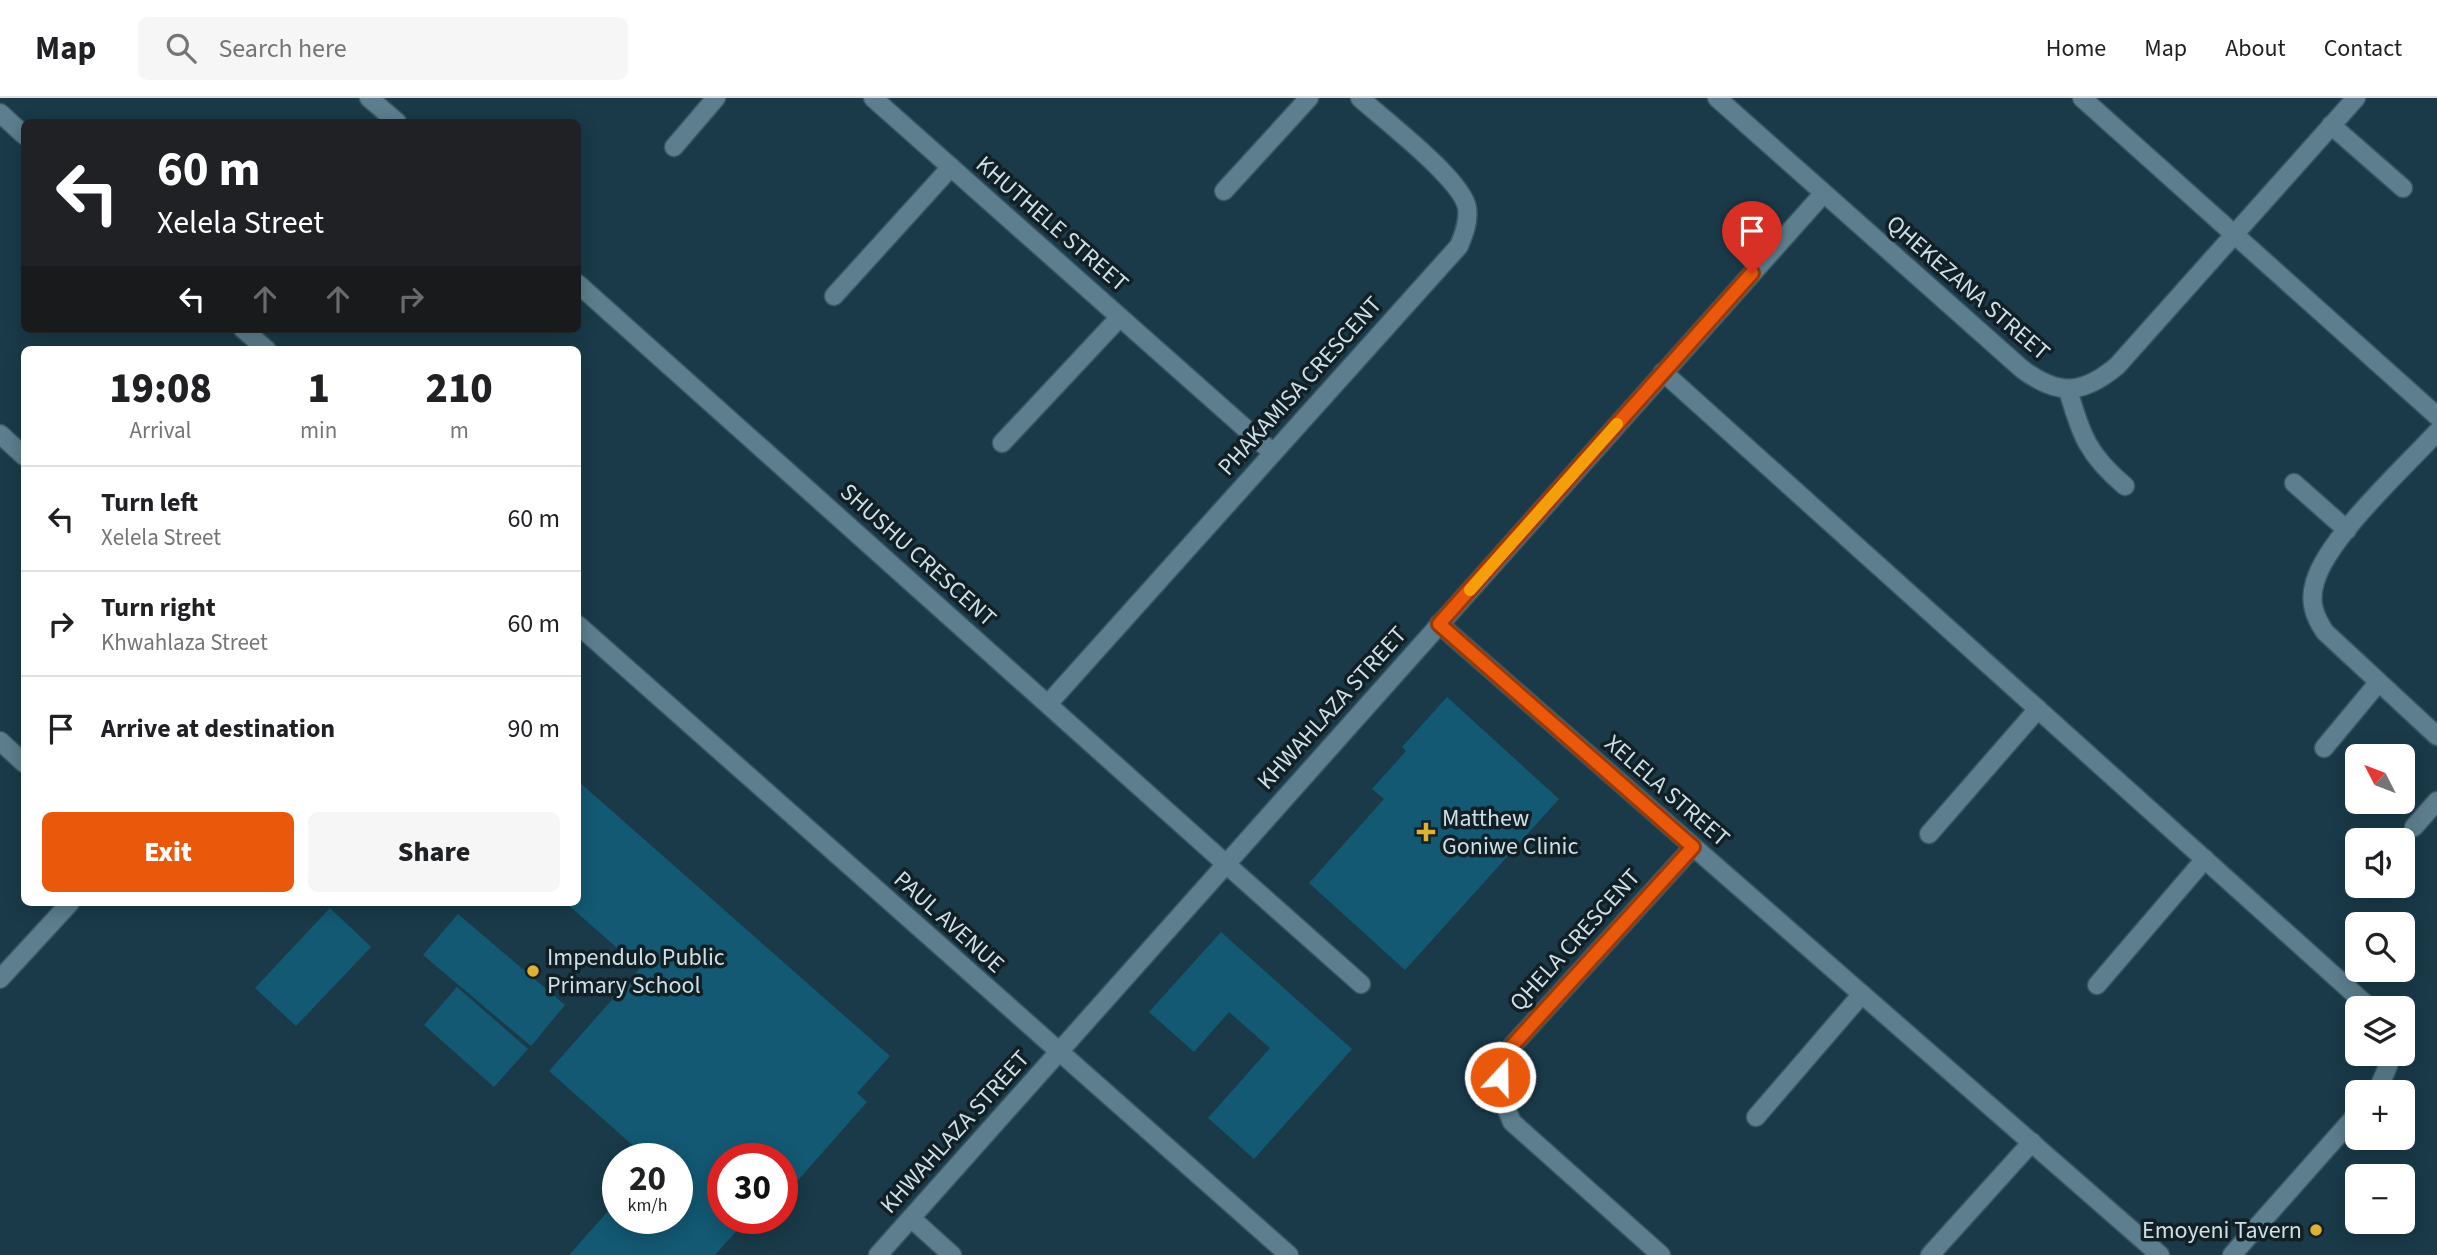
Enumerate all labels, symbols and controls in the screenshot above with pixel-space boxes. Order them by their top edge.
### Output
search box [138,17,628,80]
text: Map [35,25,96,72]
icon: search [162,29,200,67]
text: Search here [218,30,347,67]
text: Home [2046,31,2106,66]
text: Map [2144,31,2187,66]
text: About [2225,31,2286,66]
text: Contact [2324,31,2402,66]
text: 60 m [157,135,261,205]
icon: left [42,147,133,238]
street label: KHUTHELE STREET [968,148,1136,300]
text: Xelela Street [157,200,324,246]
pin [1722,201,1782,273]
street label: QHEKEZANA STREET [1878,207,2058,369]
icon: arrive [1733,212,1771,250]
icon: left [173,280,211,318]
icon: ahead [246,280,284,318]
icon: ahead [319,280,357,318]
icon: right [392,280,430,318]
street label: PHAKAMISA CRESCENT [1210,288,1390,484]
text: 19:08 [109,359,212,419]
text: 1 [307,359,330,419]
text: 210 [426,359,493,419]
text: Arrival [130,414,191,447]
text: min [300,414,337,447]
text: m [450,414,469,447]
street label: SHUSHU CRESCENT [832,475,1004,635]
text: Turn left [101,484,198,521]
icon: left [42,500,80,538]
text: 60 m [507,500,560,537]
text: Xelela Street [101,521,221,554]
text: Turn right [101,589,216,626]
icon: right [42,605,80,643]
text: 60 m [507,605,560,642]
street label: KHWAHLAZA STREET [1249,618,1415,797]
text: Khwahlaza Street [101,626,268,659]
icon: arrive [42,710,80,748]
text: Arrive at destination [101,710,335,747]
text: 90 m [507,710,560,747]
street label: XELELA STREET [1597,727,1737,855]
north arrow [2345,744,2415,814]
map controls [2345,744,2415,1234]
place label: Matthew Goniwe Clinic [1442,801,1578,864]
button: Exit [42,812,294,892]
button: Share [308,812,560,892]
marker: Matthew Goniwe Clinic [1416,822,1436,842]
button: sound [2345,828,2415,898]
street label: QHELA CRESCENT [1501,861,1649,1019]
street label: PAUL AVENUE [886,863,1012,981]
button: search [2345,912,2415,982]
place label: Impendulo Public Primary School [547,940,725,1003]
marker: Impendulo Public Primary School [525,963,541,979]
button: layers [2345,996,2415,1066]
position arrow [1463,1040,1537,1114]
street label: KHWAHLAZA STREET [872,1042,1038,1221]
button: + [2345,1080,2415,1150]
speed limit sign: 30 [707,1143,798,1234]
text: 20 [629,1154,666,1204]
button: − [2345,1164,2415,1234]
text: km/h [628,1193,667,1218]
place label: Emoyeni Tavern [2142,1213,2302,1248]
marker: Emoyeni Tavern [2308,1222,2324,1238]

